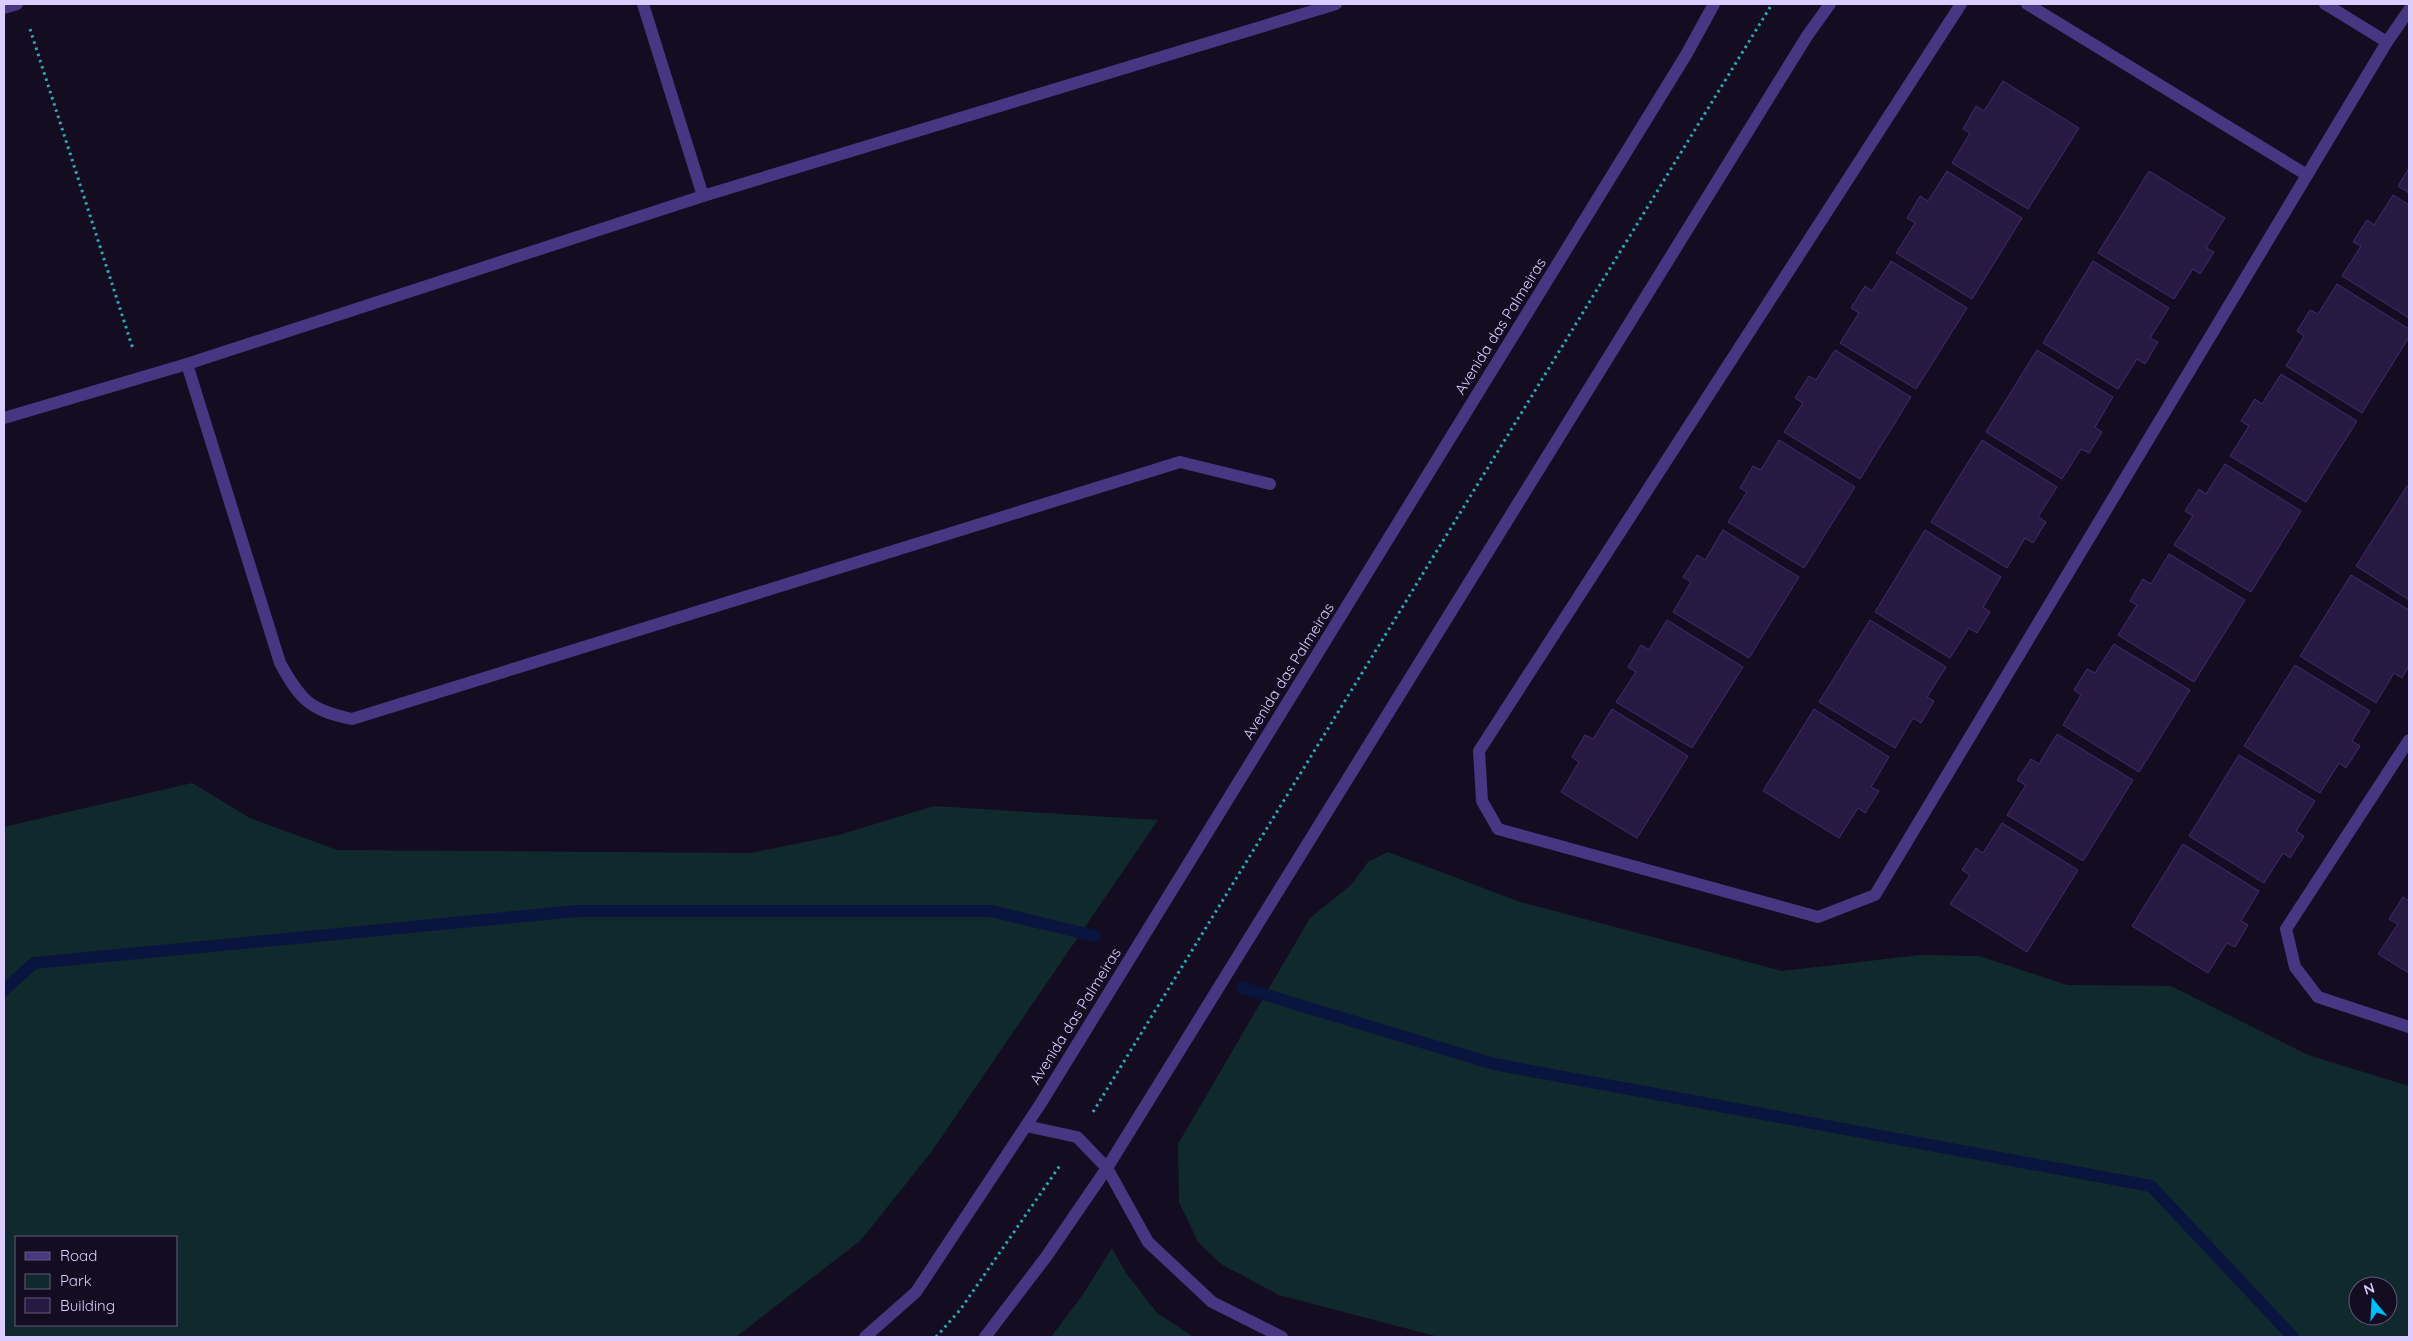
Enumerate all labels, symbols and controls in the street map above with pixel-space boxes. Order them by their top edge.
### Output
street label: Avenida das Palmeiras [1450,254,1550,398]
street label: Avenida das Palmeiras [1238,599,1338,743]
street label: Avenida das Palmeiras [1025,944,1125,1088]
legend [15,1236,178,1326]
text: Road [60,1246,97,1265]
text: Park [60,1271,92,1290]
north arrow [2348,1276,2398,1326]
text: N [2361,1278,2377,1299]
text: Building [60,1296,115,1315]

